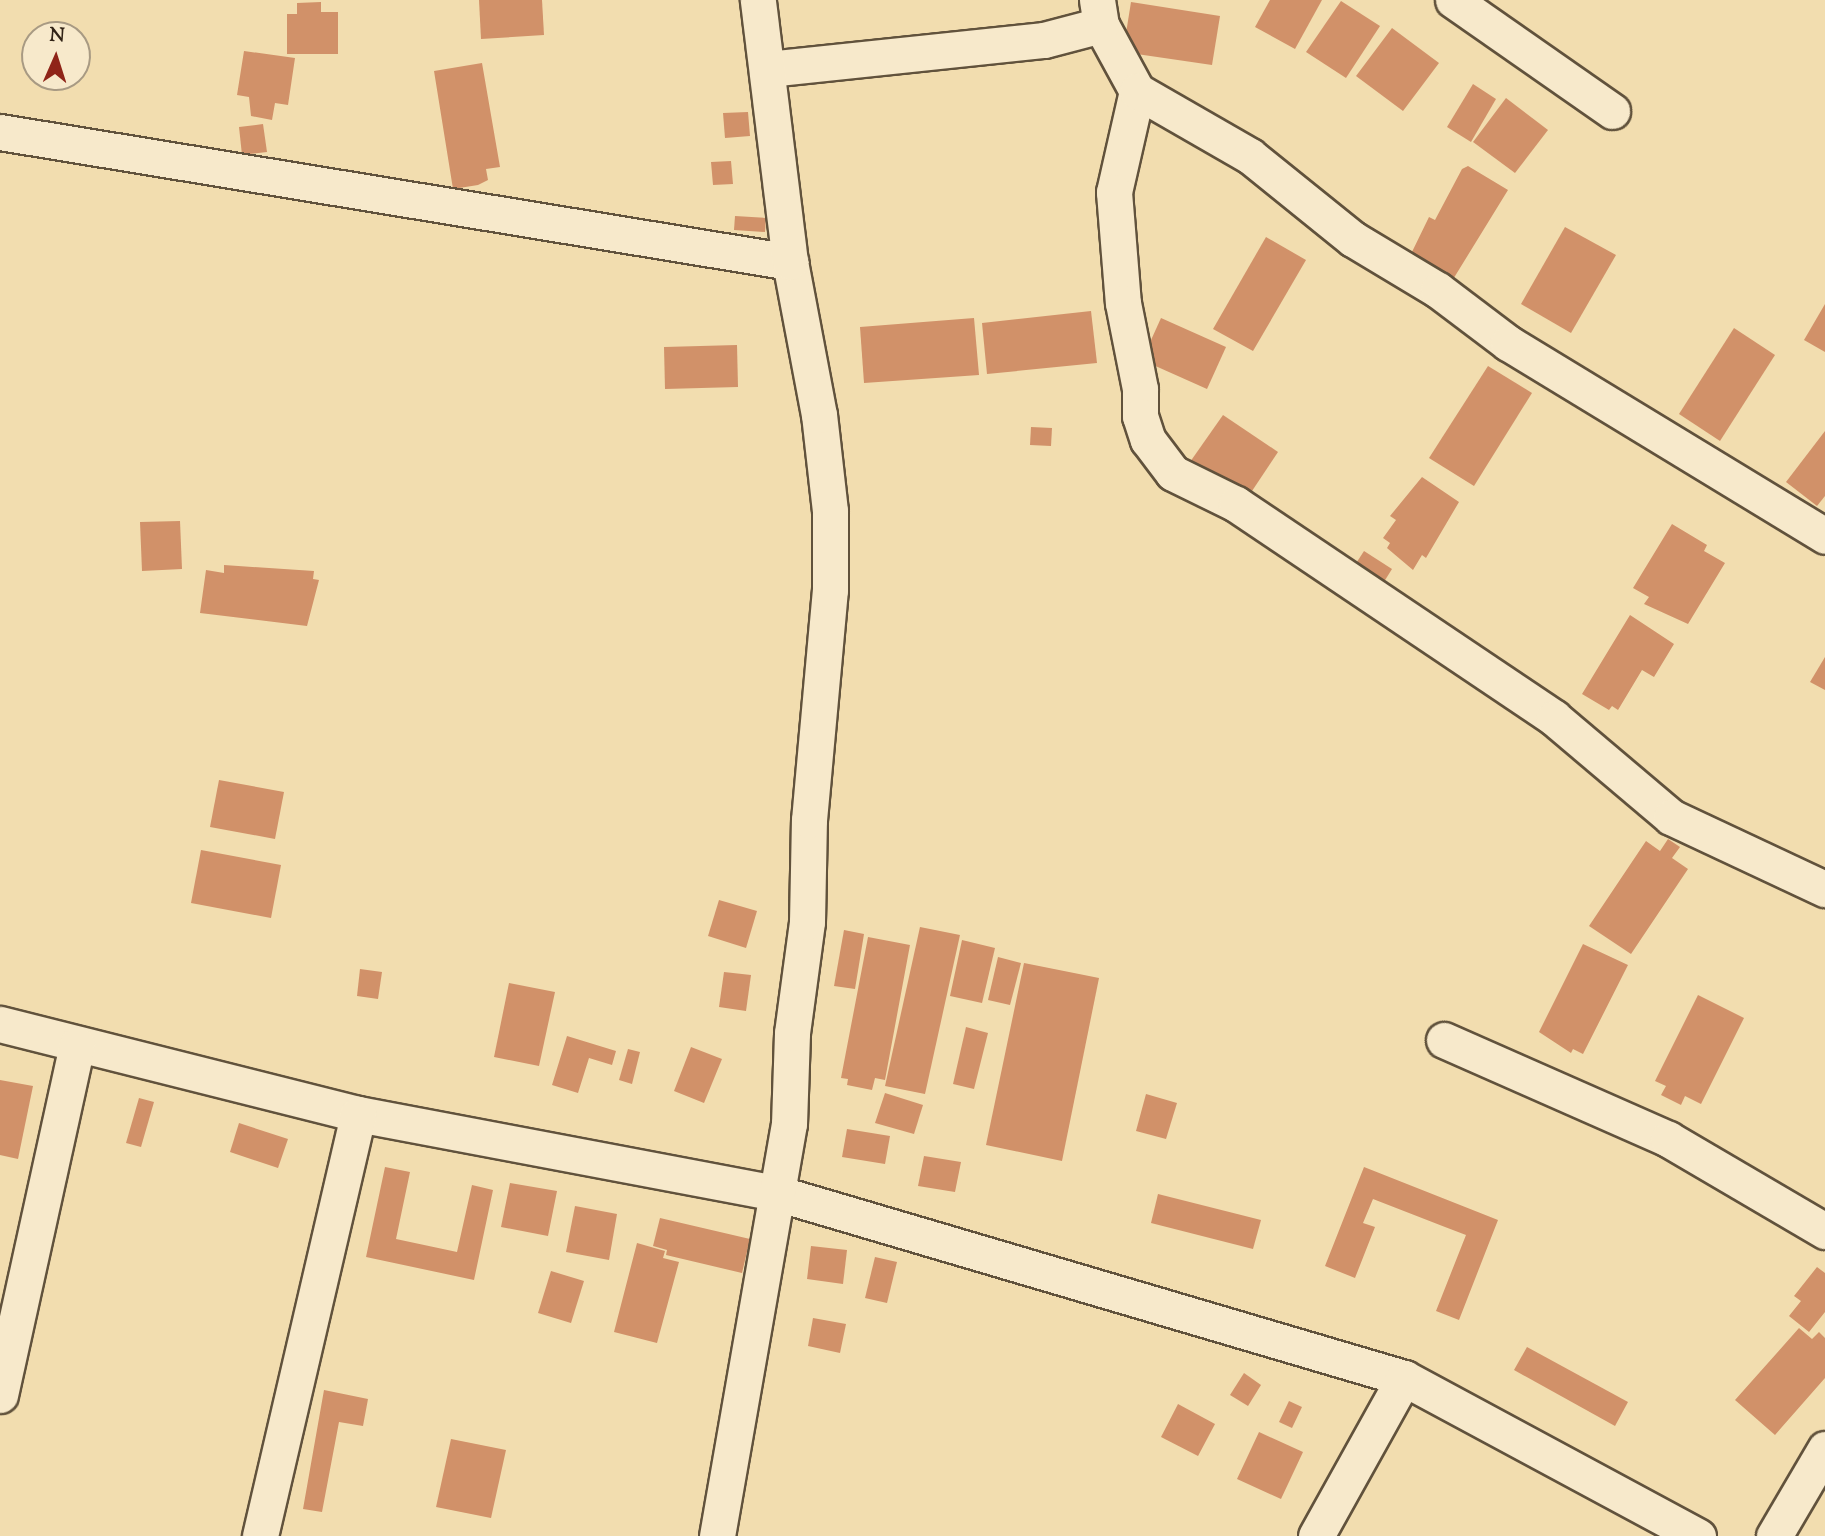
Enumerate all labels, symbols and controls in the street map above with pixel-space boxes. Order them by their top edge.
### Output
north arrow [21,21,91,91]
text: N [49,23,65,50]

